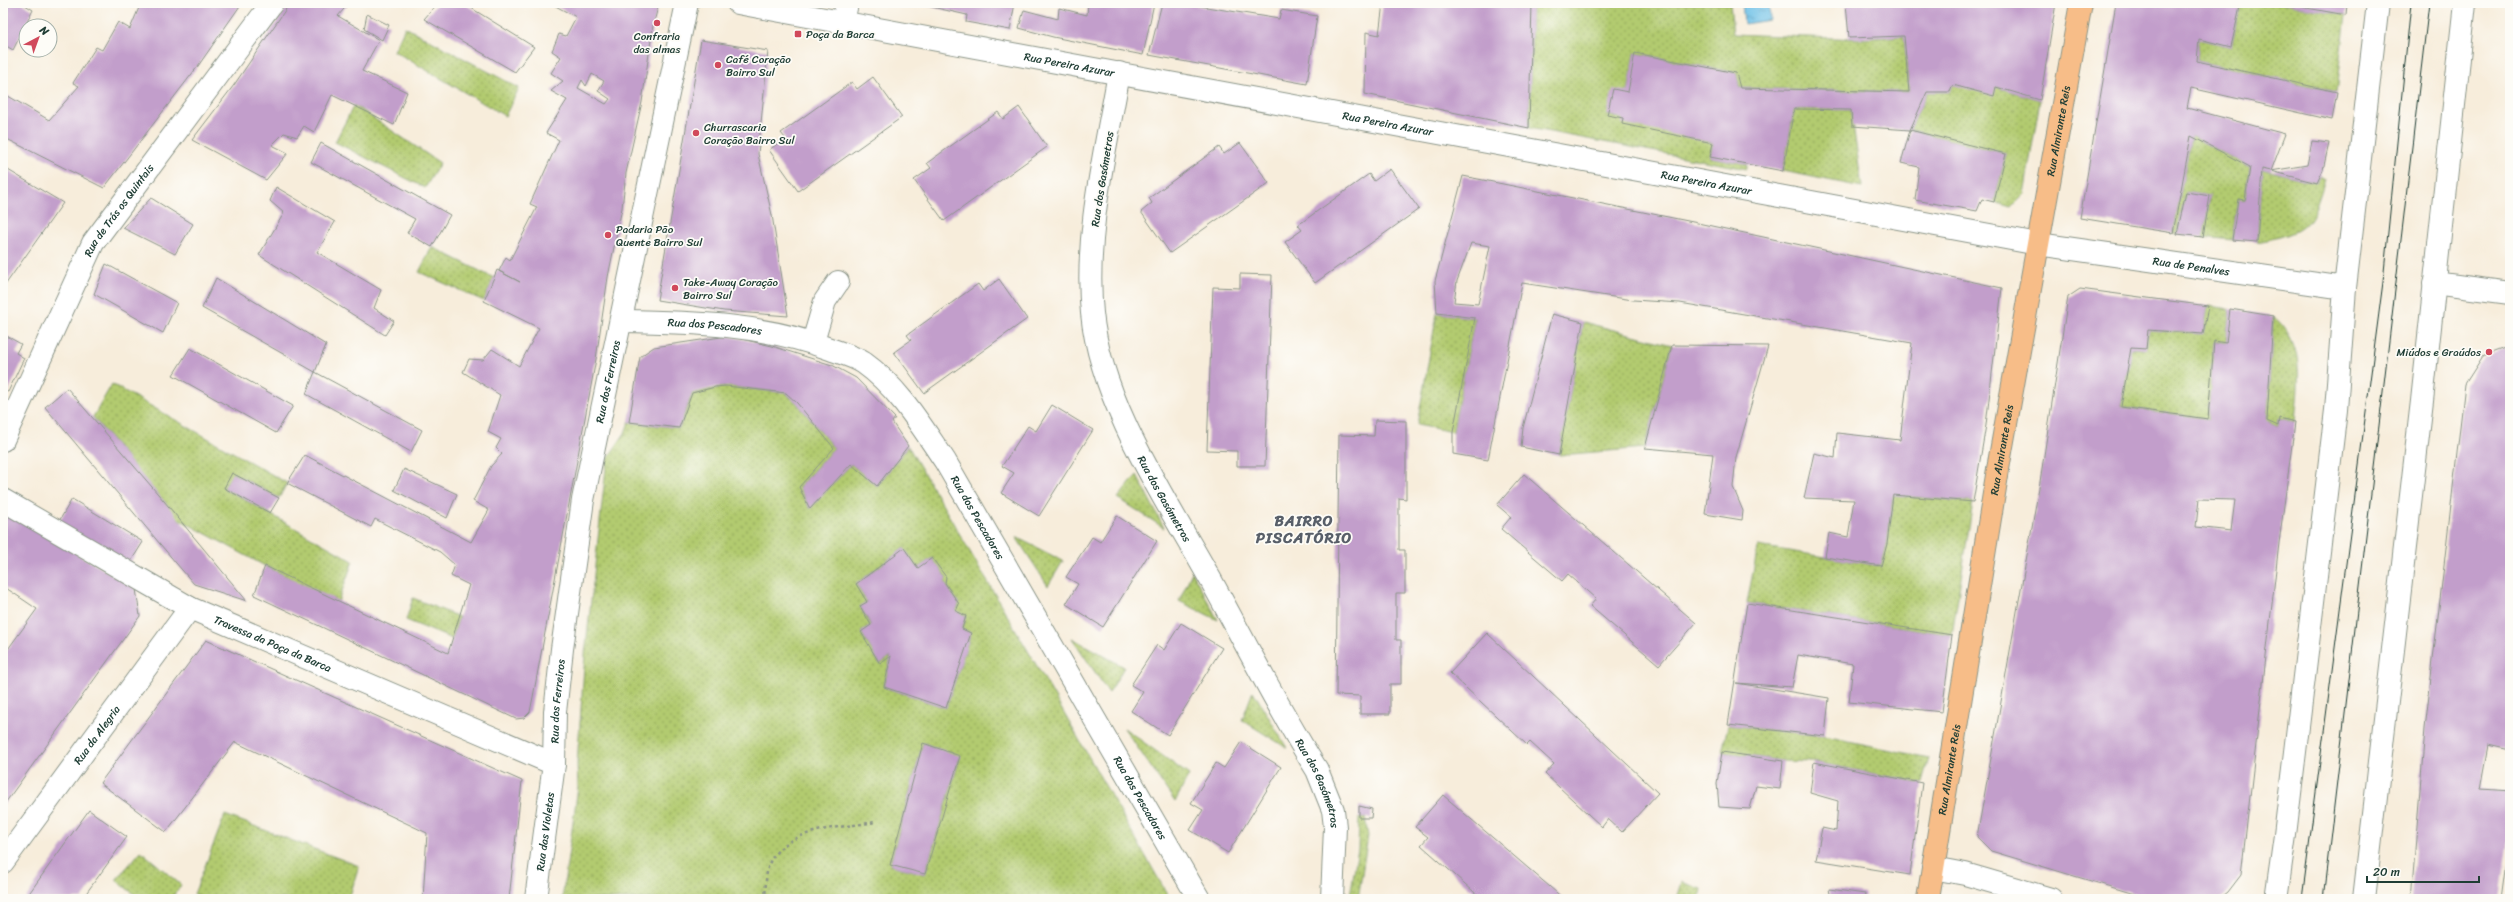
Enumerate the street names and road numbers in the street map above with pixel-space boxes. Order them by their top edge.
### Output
street label: Rua Pereira Azurar [1022,47,1118,83]
street label: Rua Almirante Reis [2041,84,2076,178]
street label: Rua Pereira Azurar [1341,106,1436,142]
street label: Rua dos Gasómetros [1086,129,1120,228]
street label: Rua de Trás os Quintais [79,159,160,260]
street label: Rua Pereira Azurar [1660,165,1755,201]
street label: Rua de Penalves [2152,252,2232,281]
street label: Rua dos Pescadores [667,313,764,341]
street label: Rua dos Ferreiros [590,338,626,425]
street label: Rua Almirante Reis [1985,403,2019,497]
street label: Rua dos Gasómetros [1132,452,1197,547]
street label: Rua dos Pescadores [945,472,1010,564]
street label: Travessa da Poça da Barca [211,610,335,678]
street label: Rua dos Ferreiros [545,658,571,744]
street label: Rua da Alegria [69,701,126,769]
street label: Rua Almirante Reis [1933,722,1966,817]
street label: Rua dos Gasómetros [1290,735,1344,830]
street label: Rua dos Pescadores [1108,752,1172,845]
street label: Rua das Violetas [531,790,560,872]

